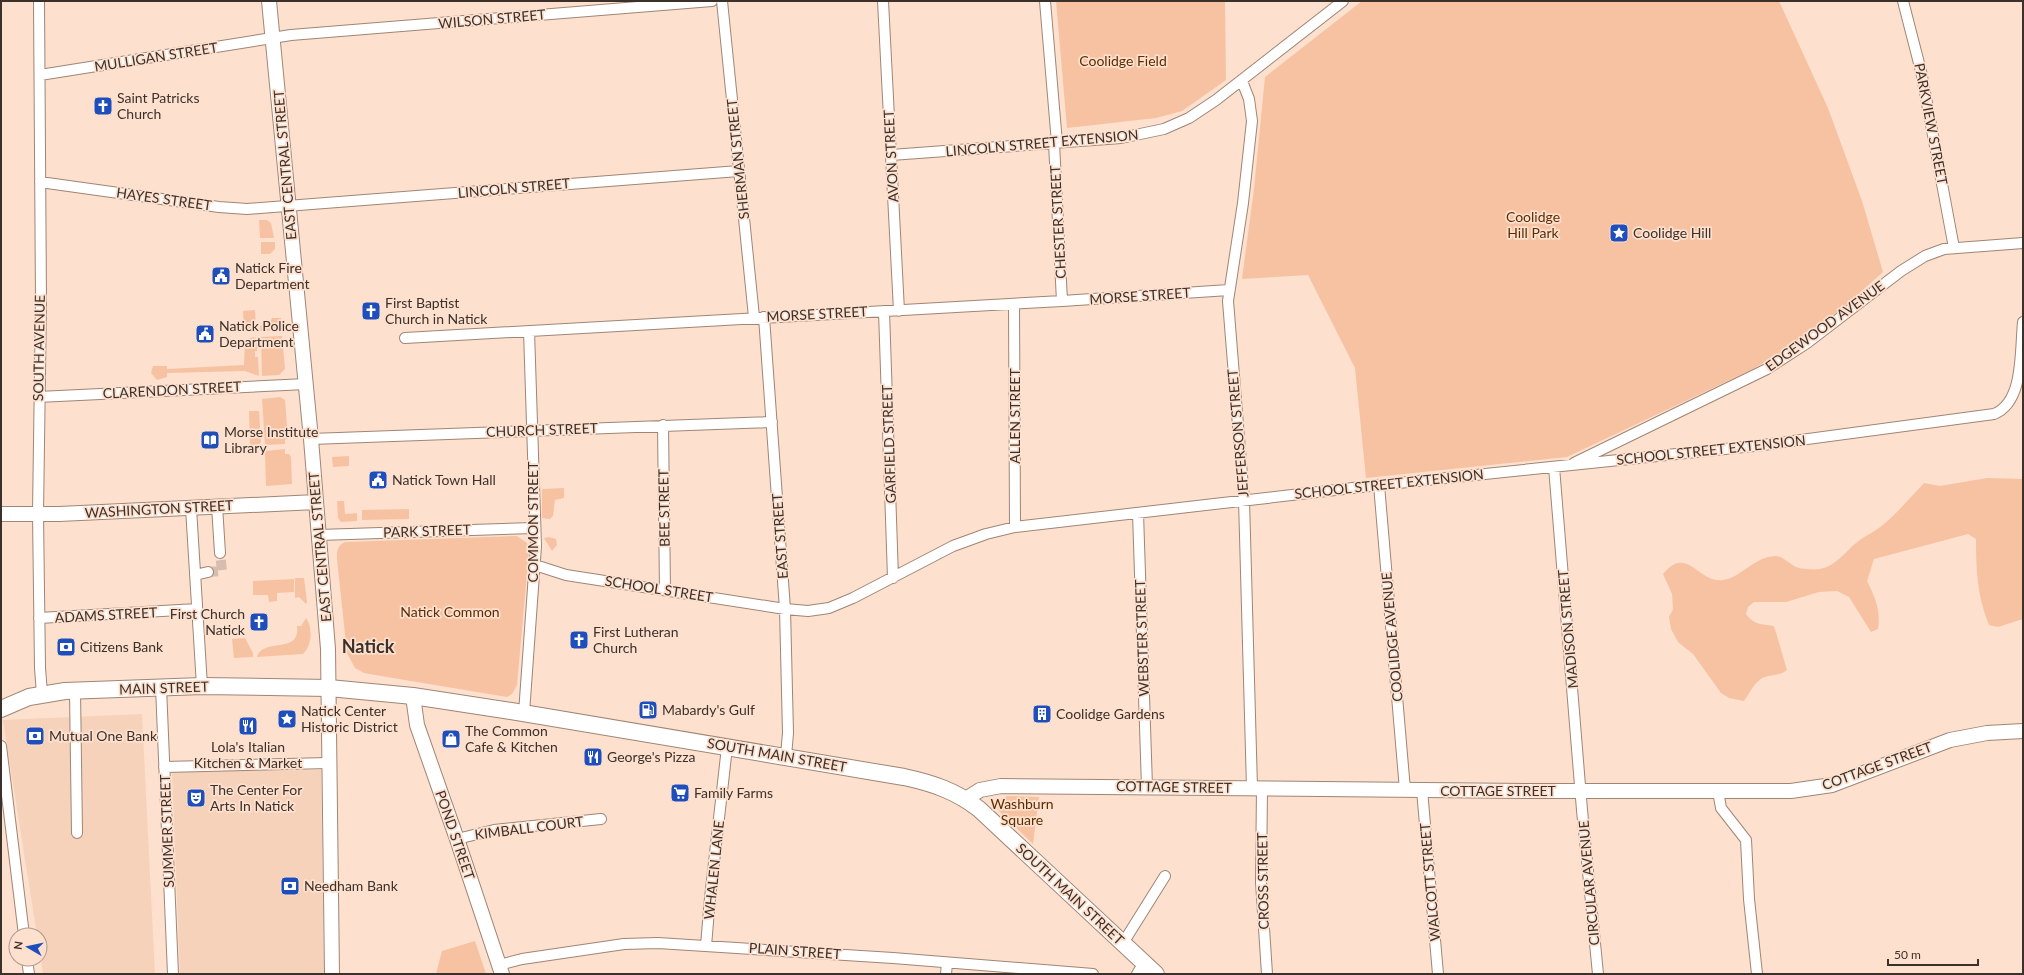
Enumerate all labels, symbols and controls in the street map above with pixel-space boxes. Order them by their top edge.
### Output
street label: WILSON STREET [438,5,547,32]
street label: MULLIGAN STREET [93,38,219,75]
park label: Coolidge Field [1079,52,1167,69]
street label: PARKVIEW STREET [1911,62,1952,187]
place label: Saint Patricks Church [117,89,200,122]
street label: EAST CENTRAL STREET [269,89,300,241]
church icon: Saint Patricks Church [92,95,114,117]
street label: SHERMAN STREET [723,97,752,220]
street label: AVON STREET [880,109,901,203]
street label: LINCOLN STREET EXTENSION [945,126,1139,159]
street label: CHESTER STREET [1046,164,1069,279]
street label: LINCOLN STREET [457,174,572,201]
street label: HAYES STREET [115,183,214,214]
park label: Coolidge Hill Park [1506,208,1560,241]
place icon: Coolidge Hill [1608,222,1630,244]
place label: Coolidge Hill [1633,224,1711,241]
place label: Natick Fire Department [235,259,310,292]
public building icon: Natick Fire Department [210,265,232,287]
street label: EDGEWOOD AVENUE [1762,277,1888,374]
street label: MORSE STREET [1089,283,1192,308]
place label: First Baptist Church in Natick [385,294,488,327]
street label: SOUTH AVENUE [29,295,48,401]
church icon: First Baptist Church in Natick [360,300,382,322]
street label: MORSE STREET [766,302,869,325]
place label: Natick Police Department [219,317,299,350]
public building icon: Natick Police Department [194,323,216,345]
street label: JEFFERSON STREET [1223,367,1252,498]
street label: ALLEN STREET [1006,368,1023,464]
street label: CLARENDON STREET [102,377,242,402]
street label: GARFIELD STREET [878,384,899,504]
street label: CHURCH STREET [486,419,599,440]
place label: Morse Institute Library [224,423,318,456]
library icon: Morse Institute Library [199,429,221,451]
street label: SCHOOL STREET EXTENSION [1615,431,1806,468]
street label: COMMON STREET [524,461,541,582]
street label: SCHOOL STREET EXTENSION [1293,465,1484,502]
street label: BEE STREET [654,468,673,547]
public building icon: Natick Town Hall [367,469,389,491]
street label: EAST CENTRAL STREET [304,471,335,623]
place label: Natick Town Hall [392,471,496,488]
street label: EAST STREET [768,492,791,579]
street label: WASHINGTON STREET [84,496,234,521]
street label: PARK STREET [383,520,472,541]
street label: MADISON STREET [1554,568,1581,689]
street label: COOLIDGE AVENUE [1377,571,1406,703]
street label: SCHOOL STREET [604,572,715,606]
street label: WEBSTER STREET [1131,579,1152,697]
street label: ADAMS STREET [54,603,158,626]
park label: Natick Common [400,603,500,620]
place label: First Church Natick [170,605,246,638]
church icon: First Church Natick [248,611,270,633]
place label: First Lutheran Church [593,623,679,656]
church icon: First Lutheran Church [568,629,590,651]
district label: Natick [342,635,395,657]
bank icon: Citizens Bank [55,636,77,658]
place label: Citizens Bank [80,638,164,655]
street label: MAIN STREET [119,677,210,698]
fuel station icon: Mabardy's Gulf [637,699,659,721]
place label: Mabardy's Gulf [662,701,755,718]
place label: Natick Center Historic District [301,702,398,735]
building icon: Coolidge Gardens [1031,703,1053,725]
place label: Coolidge Gardens [1056,705,1165,722]
place icon: Natick Center Historic District [276,708,298,730]
restaurant icon: Lola's Italian Kitchen & Market [237,715,259,737]
place label: The Common Cafe & Kitchen [465,722,558,755]
bank icon: Mutual One Bank [24,725,46,747]
place label: Mutual One Bank [49,727,158,744]
shop icon: The Common Cafe & Kitchen [440,728,462,750]
street label: SOUTH MAIN STREET [706,734,849,775]
place label: Lola's Italian Kitchen & Market [194,738,302,771]
street label: COTTAGE STREET [1820,738,1935,793]
restaurant icon: George's Pizza [582,746,604,768]
place label: George's Pizza [607,748,695,765]
street label: SUMMER STREET [156,773,177,888]
street label: COTTAGE STREET [1116,777,1233,796]
place label: The Center For Arts In Natick [210,781,302,814]
supermarket icon: Family Farms [669,782,691,804]
street label: COTTAGE STREET [1440,782,1557,799]
place label: Family Farms [694,784,773,801]
theatre icon: The Center For Arts In Natick [185,787,207,809]
street label: POND STREET [432,788,479,883]
park label: Washburn Square [990,795,1054,828]
street label: KIMBALL COURT [474,812,585,843]
street label: WHALEN LANE [700,820,727,920]
street label: CIRCULAR AVENUE [1575,820,1602,946]
street label: WALCOTT STREET [1416,821,1443,942]
street label: CROSS STREET [1253,832,1272,930]
street label: SOUTH MAIN STREET [1013,839,1128,949]
bank icon: Needham Bank [279,875,301,897]
place label: Needham Bank [304,877,399,894]
north arrow [8,927,48,967]
street label: PLAIN STREET [748,939,842,962]
text: N [11,940,25,951]
scale bar [1888,941,1978,967]
text: 50 m [1894,947,1921,962]

